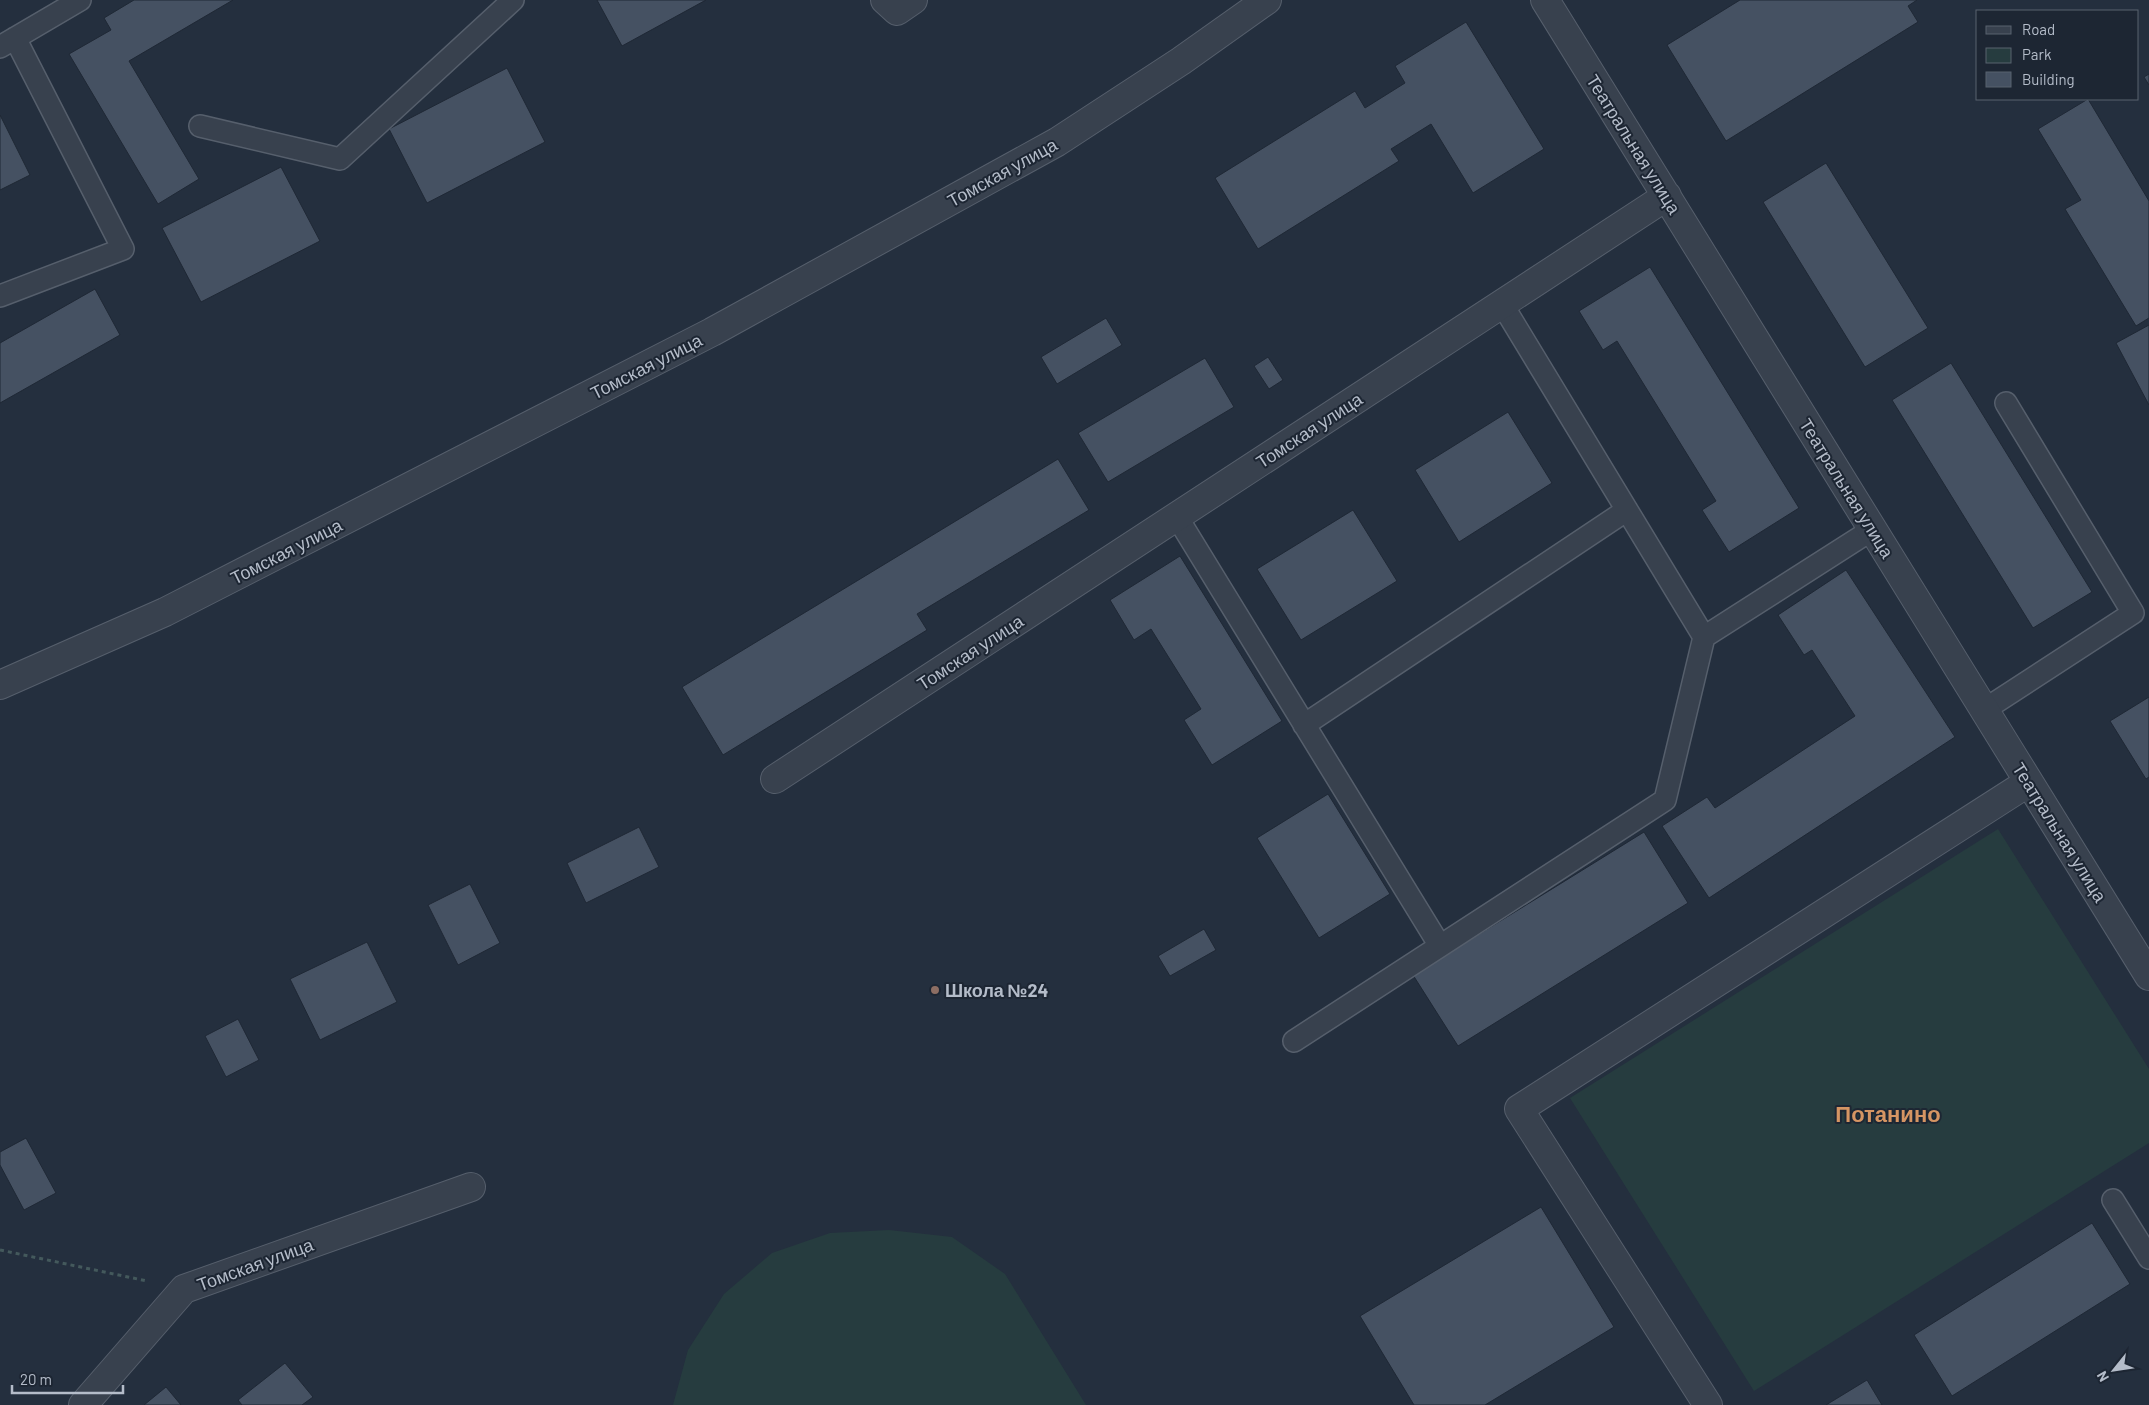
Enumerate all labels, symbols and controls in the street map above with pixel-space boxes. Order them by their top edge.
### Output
legend [1976,10,2139,100]
text: Road [2022,20,2055,38]
text: Park [2022,45,2052,63]
street label: Театральная улица [1582,70,1686,219]
text: Building [2022,70,2075,88]
street label: Томская улица [943,132,1062,211]
street label: Томская улица [587,328,706,404]
street label: Томская улица [1252,387,1367,472]
street label: Театральная улица [1795,414,1899,563]
street label: Томская улица [227,513,346,589]
street label: Томская улица [913,609,1028,694]
street label: Театральная улица [2008,758,2112,907]
place label: Школа №24 [945,979,1049,1001]
marker: Школа №24 [929,984,941,996]
district label: Потанино [1835,1100,1941,1126]
street label: Томская улица [194,1232,317,1295]
north arrow [2089,1345,2139,1395]
scale bar [12,1362,124,1394]
text: N [2093,1368,2112,1385]
text: 20 m [20,1370,52,1388]

